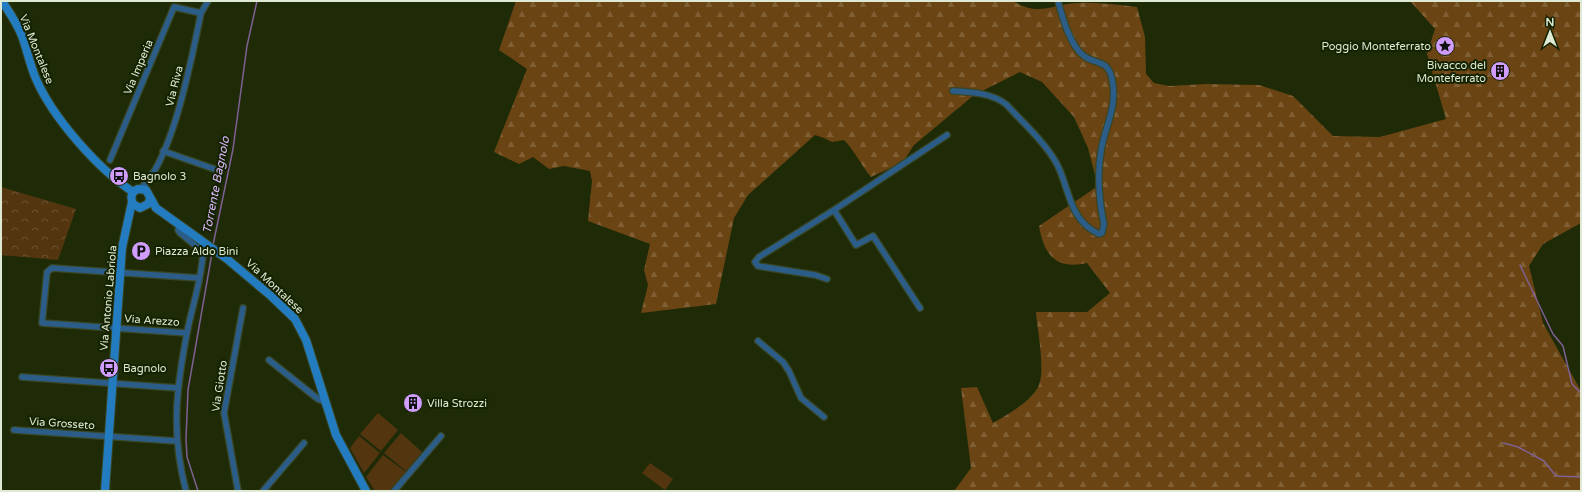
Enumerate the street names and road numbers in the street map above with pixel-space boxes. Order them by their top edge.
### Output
street label: Via Montalese [17,12,56,86]
street label: Via Imperia [121,38,156,97]
street label: Via Riva [163,64,186,108]
street label: Via Antonio Labriola [97,245,120,351]
street label: Via Montalese [243,256,306,316]
street label: Via Arezzo [124,312,180,329]
street label: Via Giotto [209,359,230,413]
street label: Via Grosseto [29,415,96,432]

